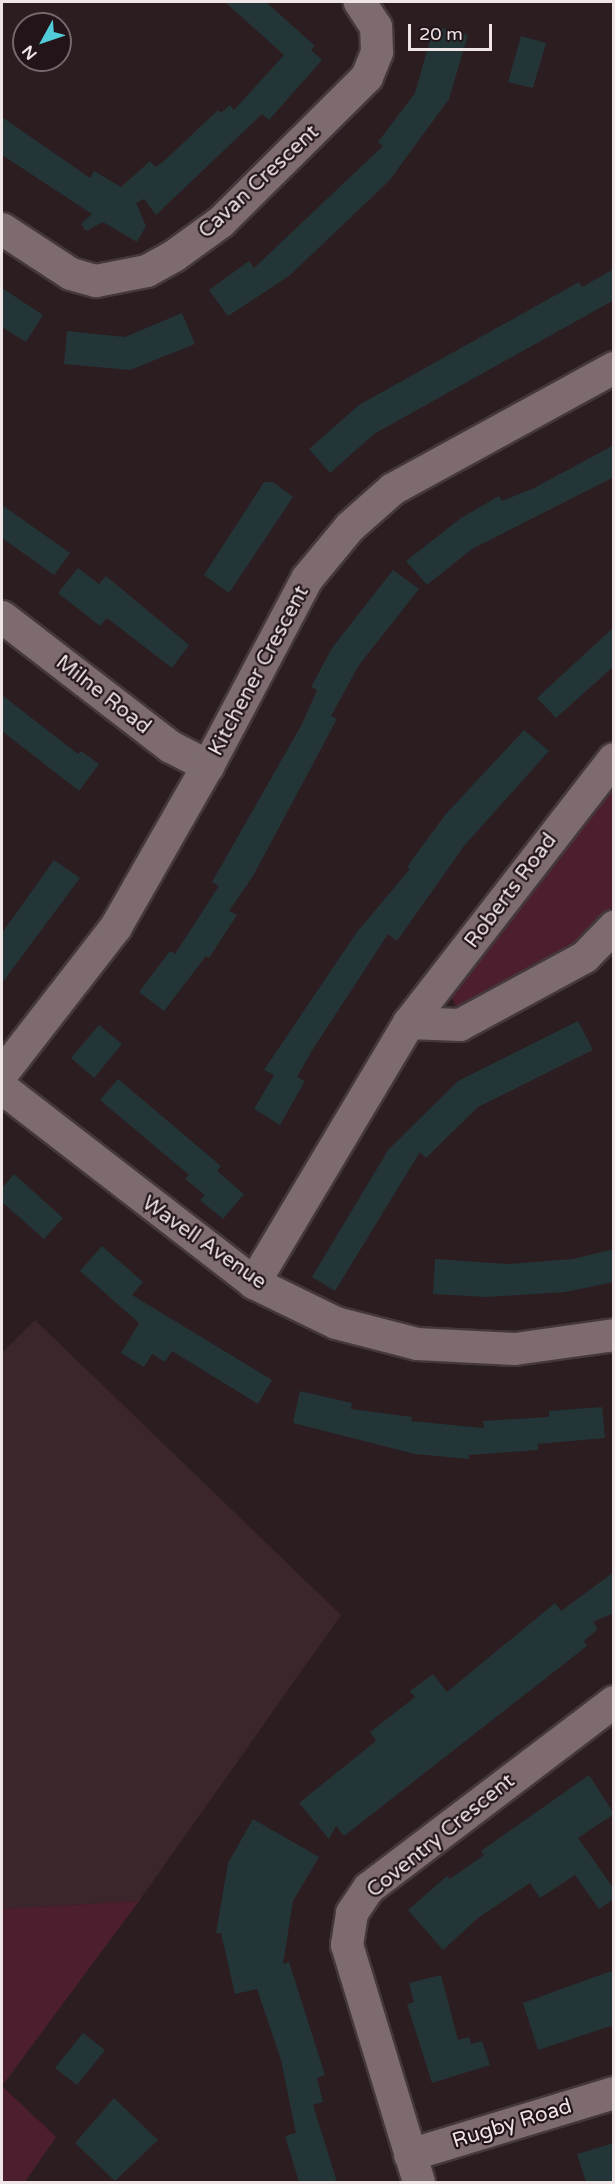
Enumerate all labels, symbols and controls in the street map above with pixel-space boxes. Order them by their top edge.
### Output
north arrow [12,12,72,72]
scale bar [411,12,495,50]
text: 20 m [419,23,463,45]
text: N [18,41,42,64]
street label: Cavan Crescent [194,120,324,244]
street label: Kitchener Crescent [204,582,314,760]
street label: Milne Road [51,650,155,740]
street label: Roberts Road [460,829,562,953]
street label: Wavell Avenue [137,1191,271,1295]
street label: Coventry Crescent [362,1769,520,1903]
street label: Rugby Road [449,2094,575,2154]

